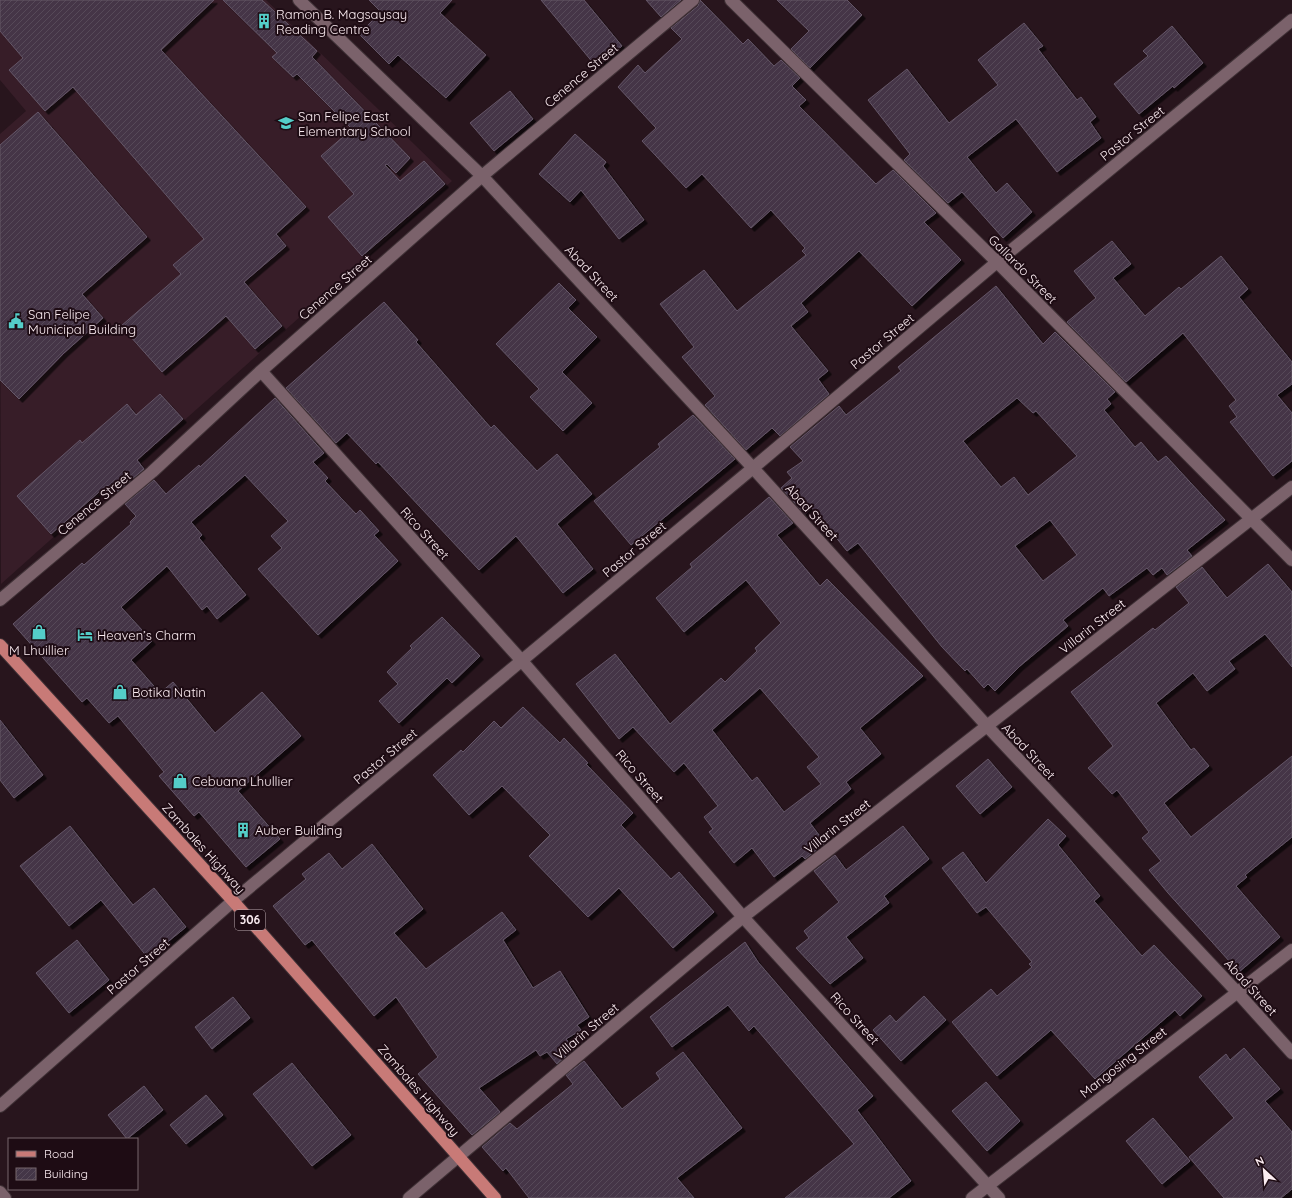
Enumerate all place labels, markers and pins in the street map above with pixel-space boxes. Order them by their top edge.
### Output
place label: Ramon B. Magsaysay Reading Centre [276,6,407,37]
building icon: Ramon B. Magsaysay Reading Centre [255,12,273,30]
place label: San Felipe East Elementary School [298,108,411,139]
school or university icon: San Felipe East Elementary School [277,114,295,132]
place label: San Felipe Municipal Building [28,306,136,337]
public building icon: San Felipe Municipal Building [7,312,25,330]
shop icon: M Lhuillier [30,623,48,641]
hotel icon: Heaven’s Charm [76,626,94,644]
place label: Heaven’s Charm [97,627,196,643]
place label: M Lhuillier [9,642,69,658]
shop icon: Botika Natin [111,683,129,701]
place label: Botika Natin [132,684,206,700]
shop icon: Cebuana Lhullier [171,772,189,790]
place label: Cebuana Lhullier [192,773,293,789]
building icon: Auber Building [234,821,252,839]
place label: Auber Building [255,822,342,838]

